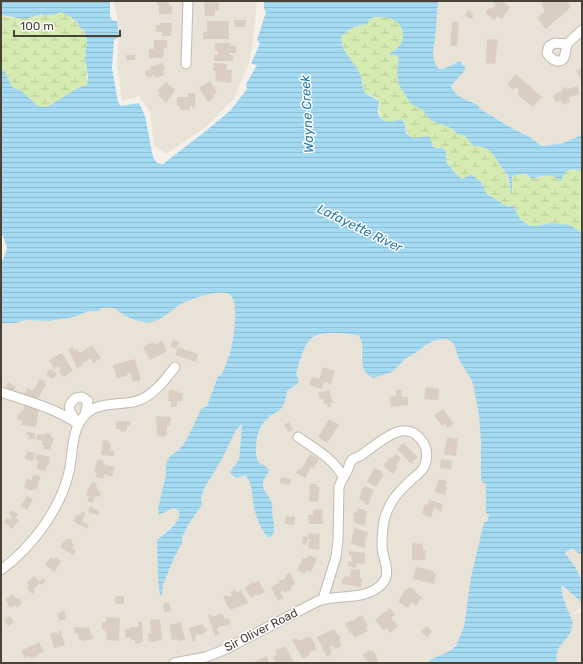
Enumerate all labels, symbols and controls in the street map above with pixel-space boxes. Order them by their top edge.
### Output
scale bar [14,12,120,38]
text: 100 m [20,19,54,33]
water label: Wayne Creek [297,74,317,153]
water label: Lafayette River [315,201,406,256]
street label: Sir Oliver Road [222,606,300,654]

